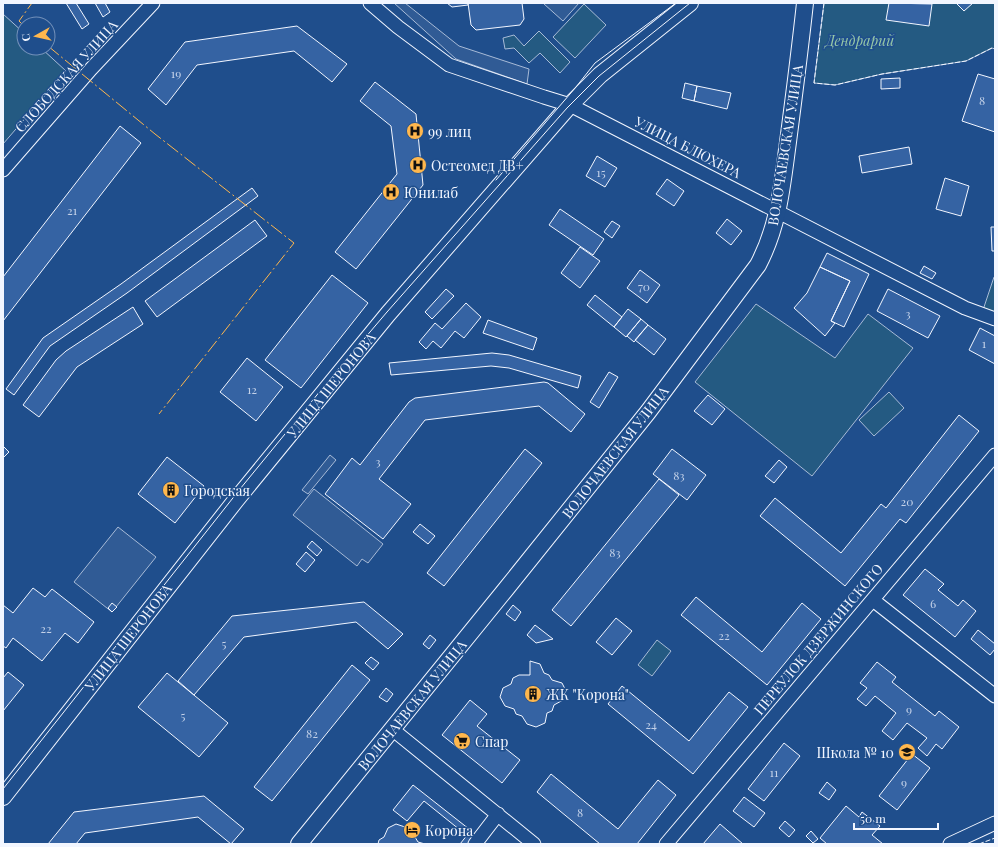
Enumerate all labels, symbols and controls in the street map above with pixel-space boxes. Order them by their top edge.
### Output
north arrow [16,16,56,56]
street label: СЛОБОДСКАЯ УЛИЦА [11,17,121,135]
park label: Дендрарий [823,31,895,50]
street label: ВОЛОЧАЕВСКАЯ УЛИЦА [763,63,807,227]
house number: 19 [171,65,181,81]
house number: 8 [979,92,985,108]
street label: УЛИЦА БЛЮХЕРА [631,111,745,182]
hospital icon: 99 лиц [405,121,425,141]
place label: 99 лиц [428,122,471,141]
hospital icon: Остеомед ДВ+ [408,155,428,175]
place label: Остеомед ДВ+ [431,156,524,175]
house number: 15 [596,164,606,180]
hospital icon: Юнилаб [381,182,401,202]
place label: Юнилаб [404,183,458,202]
house number: 21 [67,202,78,218]
house number: 70 [638,278,650,294]
house number: 3 [905,305,911,321]
street label: УЛИЦА ШЕРОНОВА [282,328,380,443]
house number: 1 [982,335,987,351]
house number: 12 [247,381,257,397]
street label: ВОЛОЧАЕВСКАЯ УЛИЦА [557,382,673,522]
house number: 3 [375,453,381,469]
house number: 83 [673,467,685,483]
building icon: Городская [161,480,181,500]
place label: Городская [184,481,251,500]
house number: 20 [901,493,913,509]
house number: 83 [609,544,621,560]
street label: ПЕРЕУЛОК ДЗЕРЖИНСКОГО [749,559,887,719]
street label: УЛИЦА ШЕРОНОВА [80,579,176,695]
house number: 6 [930,595,936,611]
house number: 22 [40,620,52,636]
house number: 22 [718,627,730,643]
house number: 5 [222,635,227,651]
street label: ВОЛОЧАЕВСКАЯ УЛИЦА [353,636,471,774]
building icon: ЖК "Корона" [523,684,543,704]
place label: ЖК "Корона" [546,685,629,704]
house number: 9 [906,701,912,717]
house number: 5 [181,707,186,723]
house number: 24 [645,716,657,732]
house number: 82 [306,725,318,741]
supermarket icon: Спар [452,731,472,751]
place label: Спар [475,732,508,751]
school or university icon: Школа № 10 [897,742,917,762]
place label: Школа № 10 [816,743,894,762]
house number: 11 [770,764,779,780]
house number: 9 [901,774,907,790]
house number: 8 [577,804,583,820]
scale bar [854,805,938,831]
text: 50 m [860,810,886,826]
hotel icon: Корона [402,820,422,840]
place label: Корона [425,821,473,840]

